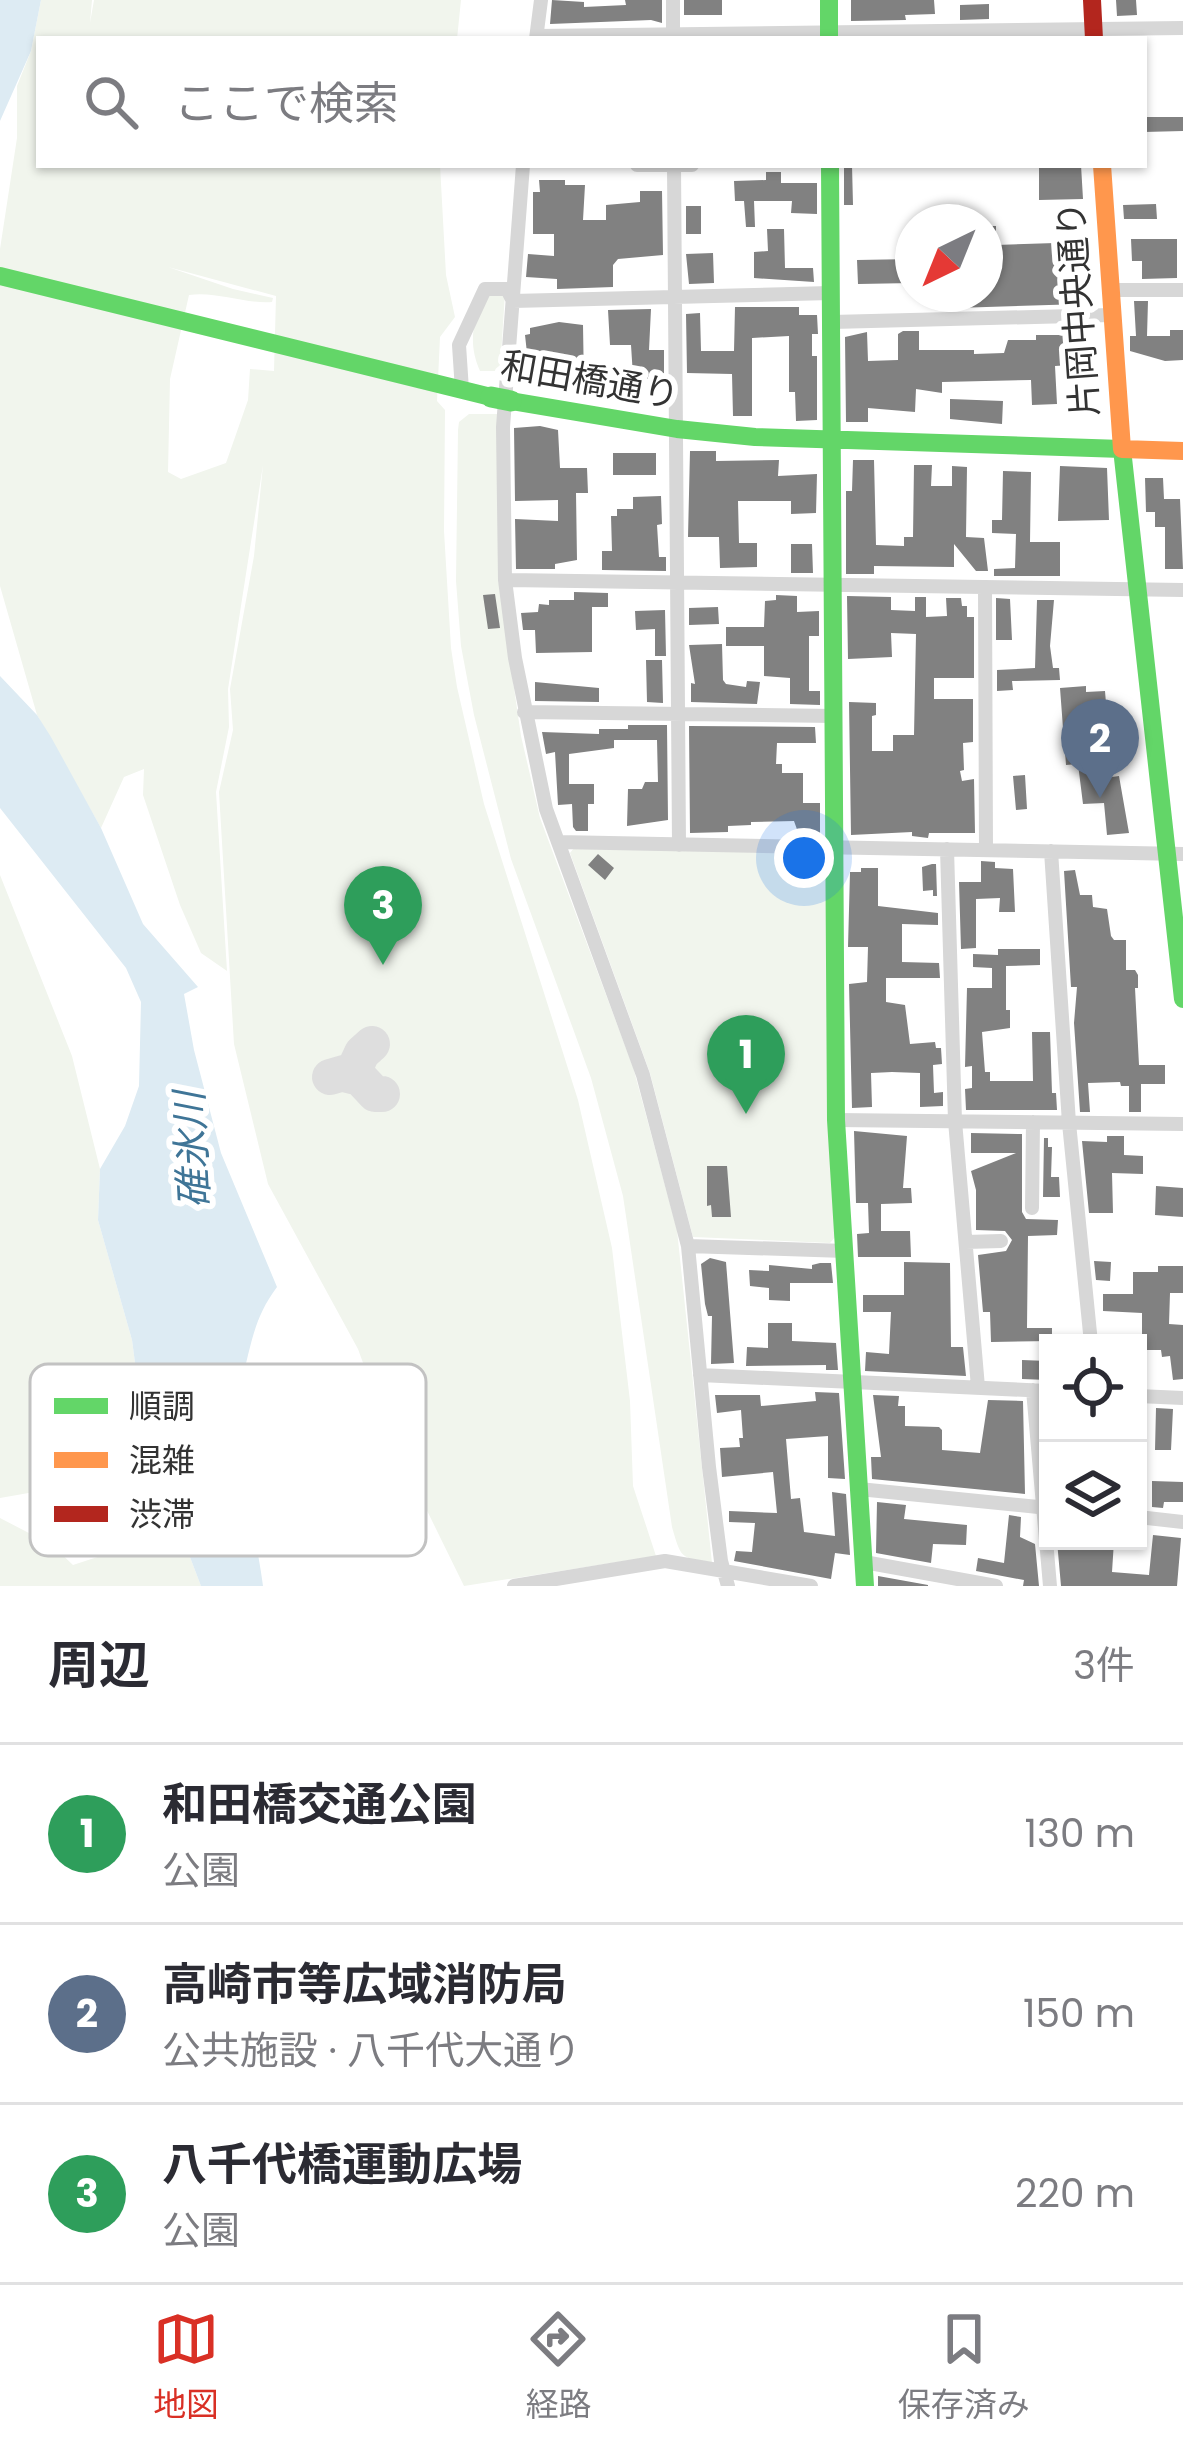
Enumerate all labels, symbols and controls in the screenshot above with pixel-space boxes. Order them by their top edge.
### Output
search box [36,36,1147,168]
icon: search [78,69,144,135]
text: ここで検索 [174,72,399,135]
street label: 片岡中央通り [1045,199,1111,419]
north arrow [895,204,1003,312]
street label: 和田橋通り [497,339,683,421]
pin: 2 [1061,699,1139,798]
your location [774,828,834,888]
pin: 3 [344,866,422,965]
pin: 1 [707,1015,785,1114]
water label: 碓氷川 [161,1086,223,1210]
map controls [1039,1334,1147,1550]
button: locate [1039,1334,1147,1442]
legend [30,1364,426,1556]
text: 順調 [129,1383,195,1430]
text: 混雑 [129,1437,195,1484]
button: layers [1039,1442,1147,1550]
text: 渋滞 [129,1491,195,1538]
text: 周辺 [48,1629,150,1701]
text: 3件 [1073,1638,1135,1693]
text: 和田橋交通公園 [162,1773,477,1836]
text: 1 [80,1806,94,1861]
text: 130 m [1024,1806,1135,1861]
text: 公園 [162,1843,240,1898]
text: 高崎市等広域消防局 [162,1953,567,2016]
text: 2 [76,1986,98,2041]
text: 150 m [1023,1986,1135,2041]
text: 公共施設 · 八千代大通り [162,2023,581,2078]
text: 八千代橋運動広場 [162,2133,522,2196]
text: 3 [75,2166,99,2221]
text: 220 m [1015,2166,1135,2221]
text: 公園 [162,2203,240,2258]
tab: 地図 [153,2306,219,2430]
tab: 経路 [525,2306,591,2430]
tab: 保存済み [898,2306,1030,2430]

